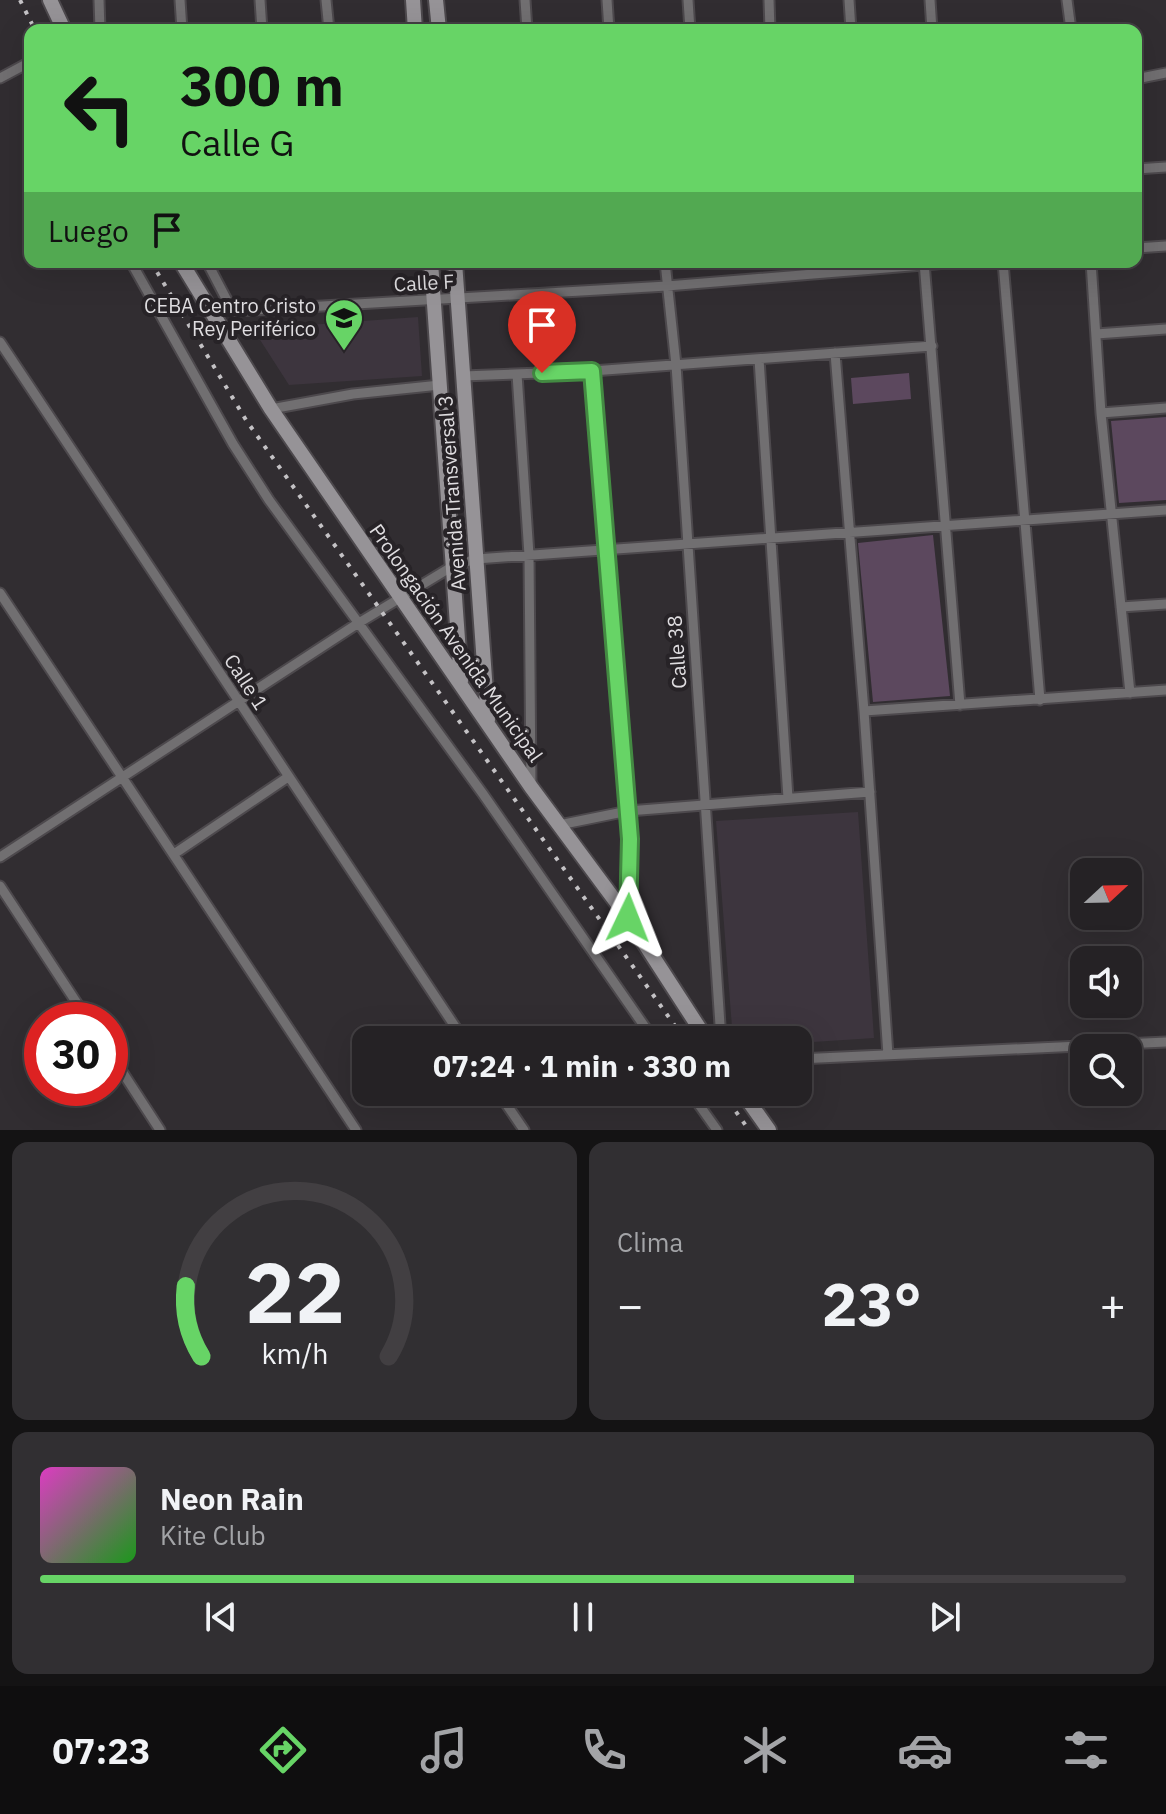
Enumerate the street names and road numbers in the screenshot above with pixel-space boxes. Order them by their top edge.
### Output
street label: Calle F [393,267,455,298]
street label: Avenida Transversal 3 [431,394,472,592]
street label: Prolongación Avenida Municipal [364,518,549,767]
street label: Calle 38 [660,614,693,690]
street label: Calle 1 [218,649,275,715]

